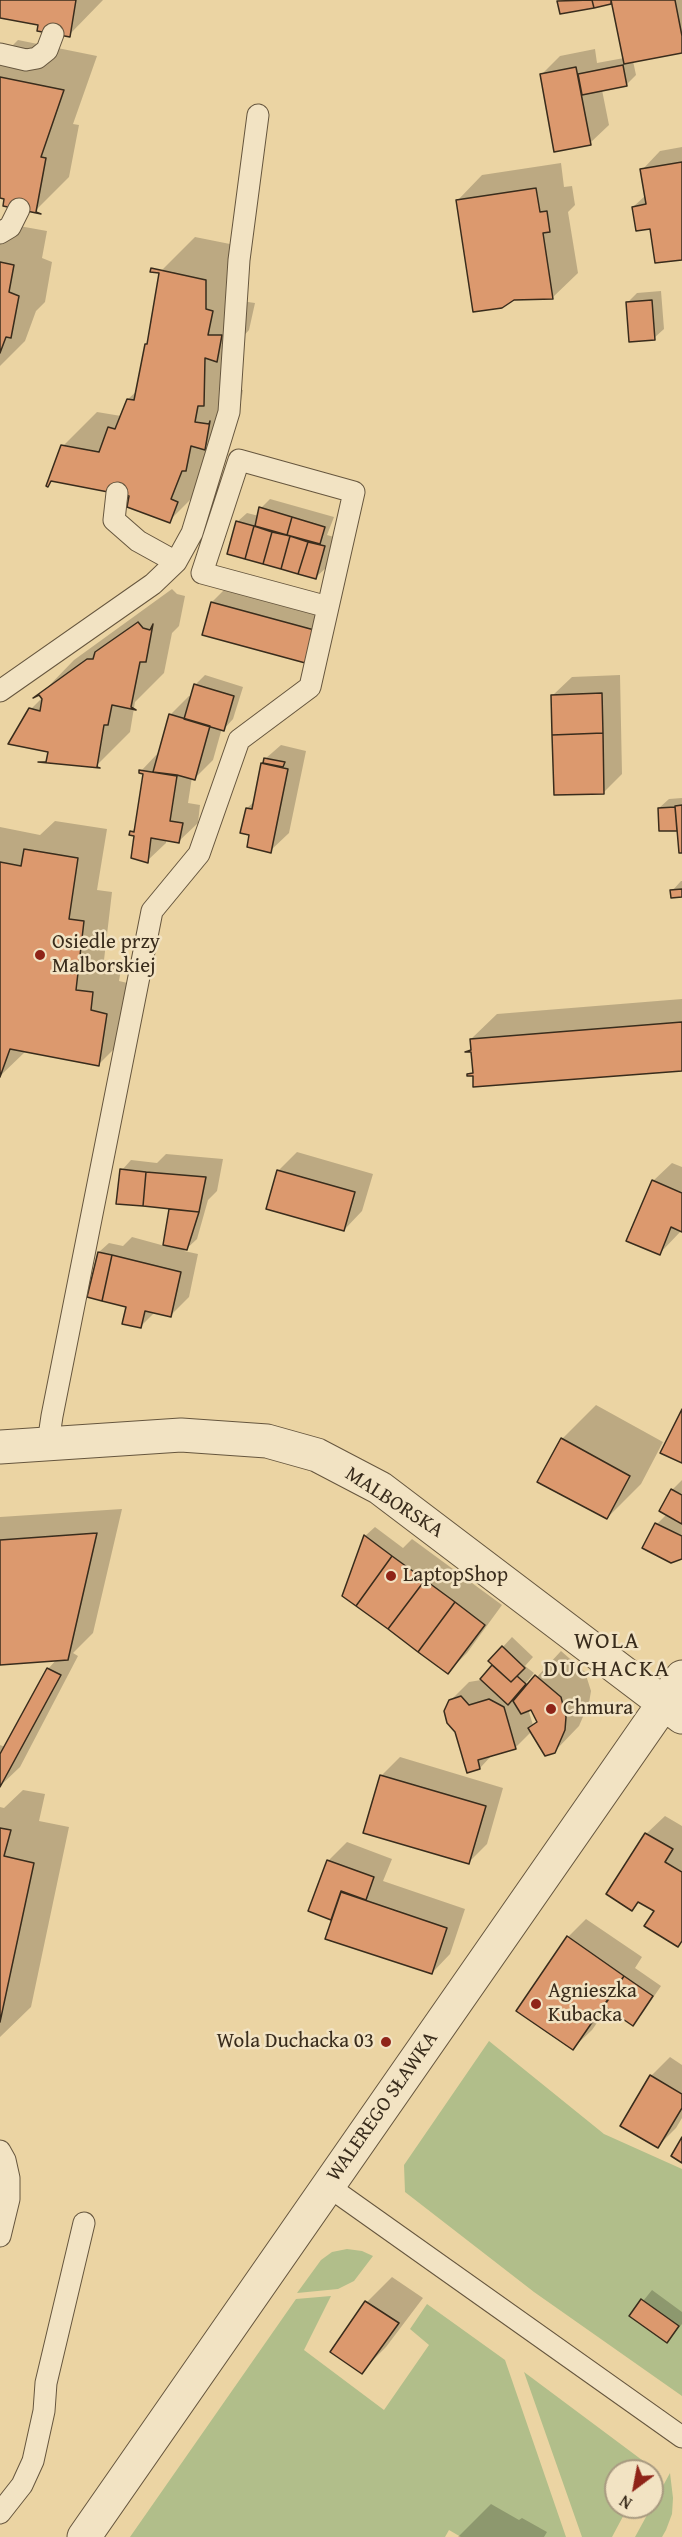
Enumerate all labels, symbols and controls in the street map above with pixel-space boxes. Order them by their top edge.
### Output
place label: Osiedle przy Malborskiej [52,930,160,980]
marker: Osiedle przy Malborskiej [33,948,47,962]
street label: MALBORSKA [340,1462,448,1544]
place label: LaptopShop [403,1563,508,1589]
marker: LaptopShop [384,1569,398,1583]
district label: WOLA DUCHACKA [543,1628,671,1684]
place label: Chmura [563,1696,633,1722]
marker: Chmura [544,1702,558,1716]
place label: Agnieszka Kubacka [548,1979,637,2029]
marker: Agnieszka Kubacka [529,1997,543,2011]
street label: WALEREGO SŁAWKA [322,2027,444,2187]
place label: Wola Duchacka 03 [217,2029,374,2055]
marker: Wola Duchacka 03 [379,2035,393,2049]
north arrow [604,2459,664,2519]
text: N [615,2490,636,2516]

